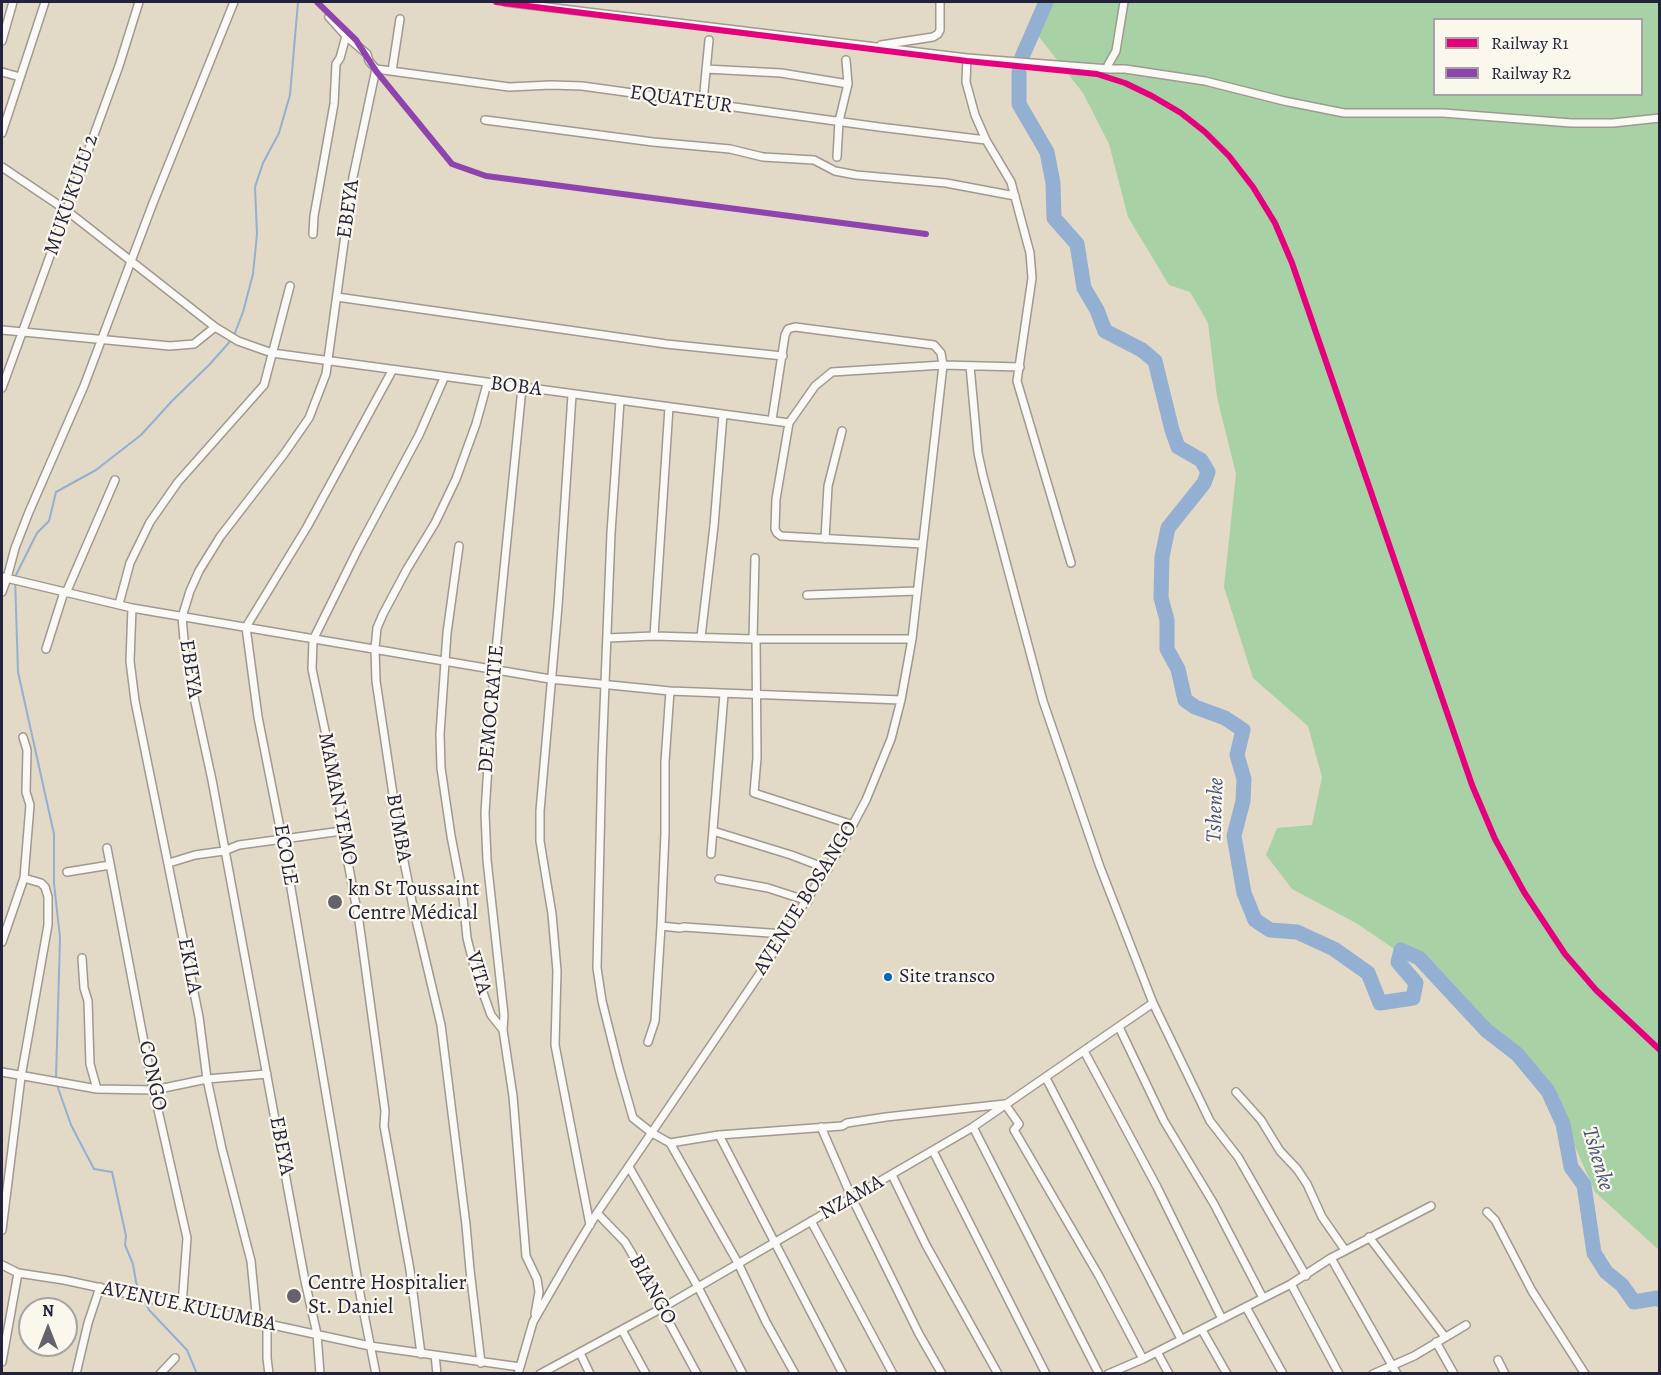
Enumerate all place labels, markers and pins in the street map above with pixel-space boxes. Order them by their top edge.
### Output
place label: kn St Toussaint Centre Médical [348,877,479,927]
marker: kn St Toussaint Centre Médical [326,893,344,911]
place label: Site transco [899,965,995,989]
marker: Site transco [882,971,894,983]
place label: Centre Hospitalier St. Daniel [308,1271,467,1321]
marker: Centre Hospitalier St. Daniel [285,1287,303,1305]

